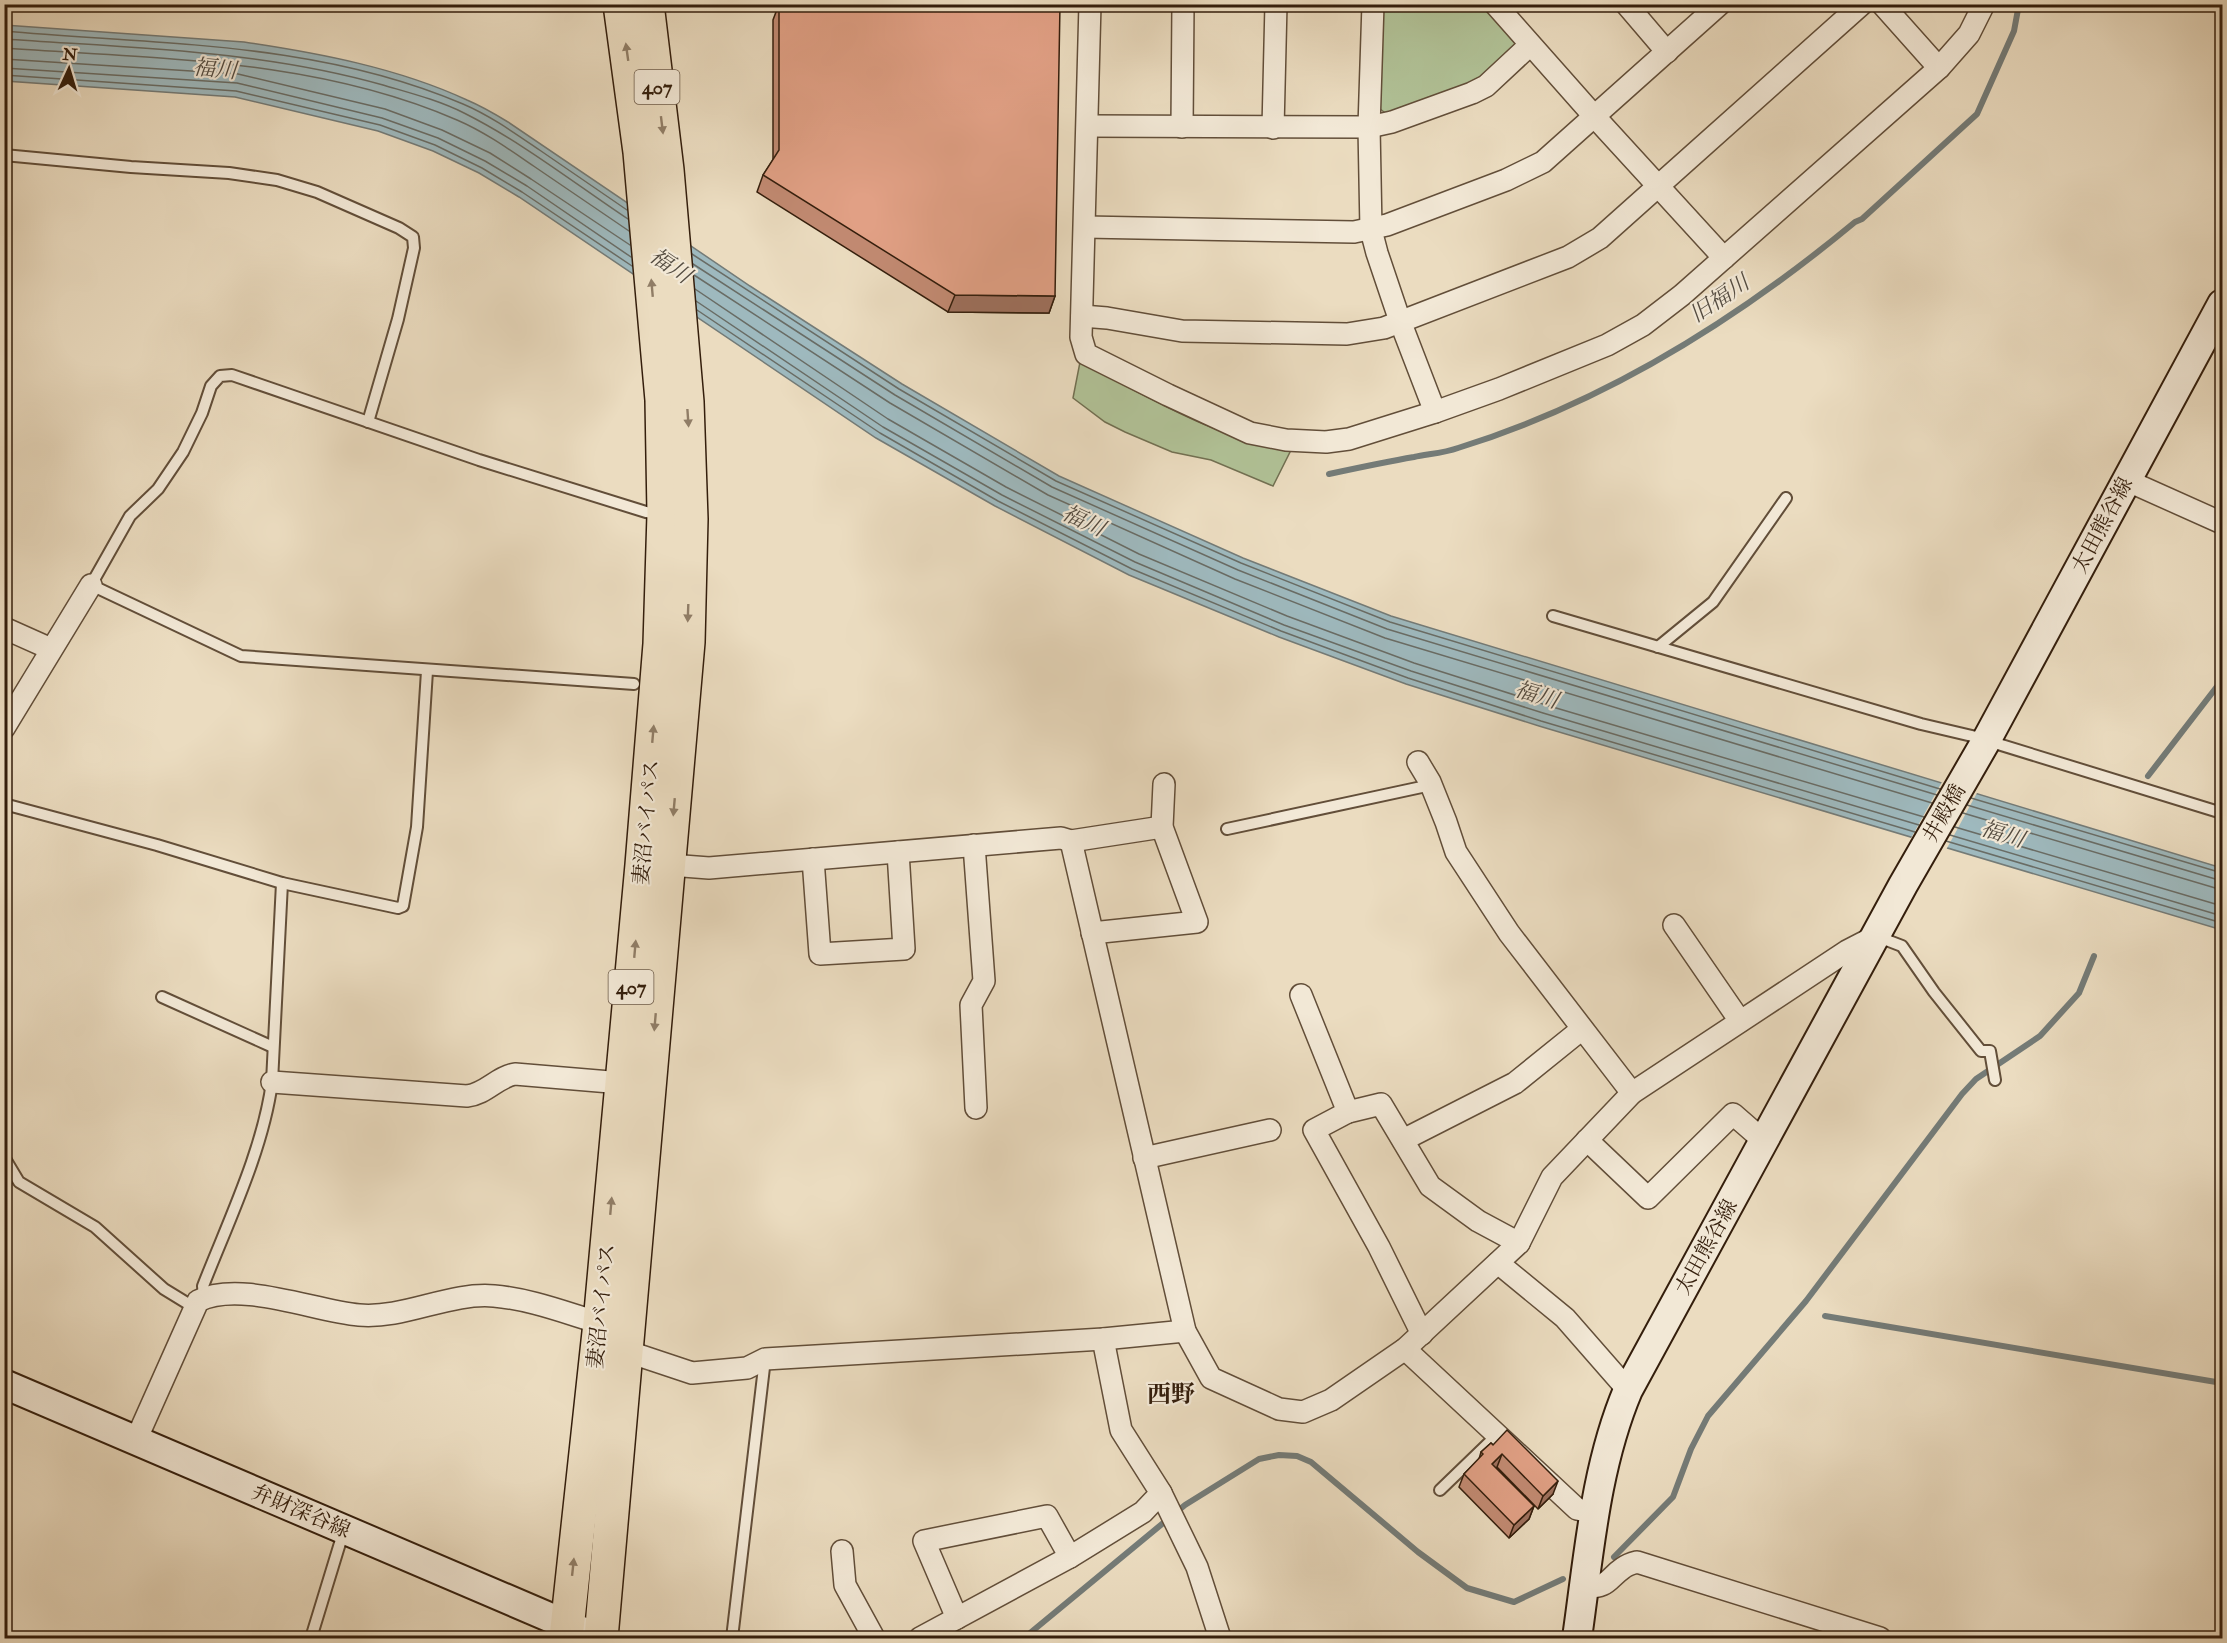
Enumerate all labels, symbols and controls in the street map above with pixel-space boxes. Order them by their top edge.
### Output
north arrow [39,39,99,99]
one-way arrow [622,43,631,62]
text: N [61,44,78,66]
water label: 福川 [192,53,240,85]
road number: 407 [634,70,680,104]
one-way arrow [657,116,666,135]
water label: 福川 [644,242,698,291]
water label: 旧福川 [1684,268,1756,329]
one-way arrow [647,279,657,298]
one-way arrow [683,408,693,427]
street label: 太田熊谷線 [2066,473,2139,578]
water label: 福川 [1058,499,1111,544]
one-way arrow [684,603,693,622]
water label: 福川 [1512,675,1564,715]
one-way arrow [648,725,658,744]
street label: 妻沼バイパス [628,758,665,886]
street label: 井殿橋 [1917,779,1972,847]
one-way arrow [669,798,679,817]
water label: 福川 [1978,814,2030,854]
one-way arrow [630,940,640,959]
road number: 407 [608,970,654,1004]
one-way arrow [650,1013,660,1032]
street label: 太田熊谷線 [1669,1195,1744,1300]
one-way arrow [606,1197,616,1216]
street label: 妻沼バイパス [582,1242,621,1370]
district label: 西野 [1147,1379,1195,1410]
street label: 弁財深谷線 [247,1479,354,1544]
one-way arrow [568,1558,578,1577]

